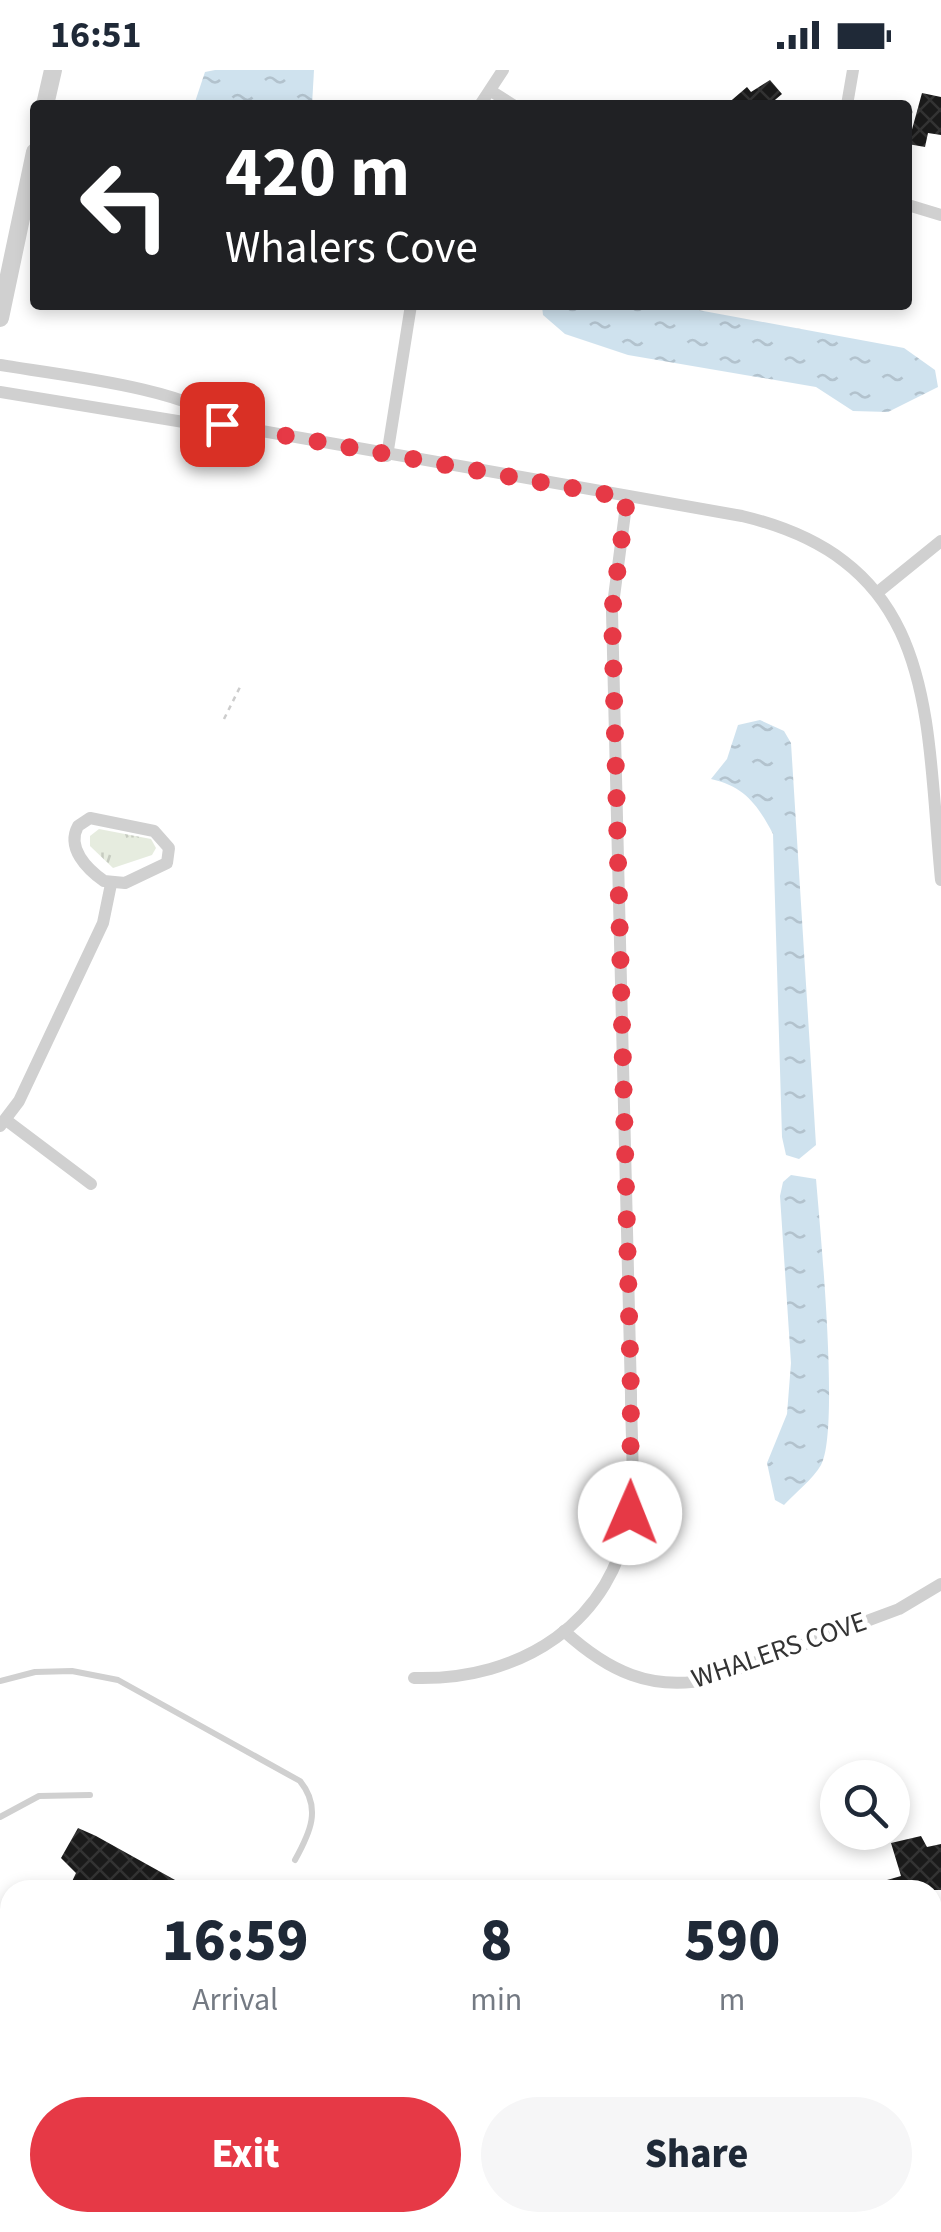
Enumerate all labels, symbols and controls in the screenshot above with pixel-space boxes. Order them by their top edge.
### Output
text: 16:51 [50,8,142,62]
text: 420 m [225,123,410,223]
icon: left [60,140,190,270]
text: Whalers Cove [225,216,478,280]
pin [180,382,265,467]
icon: arrive [195,397,250,452]
position arrow [578,1461,682,1565]
street label: WHALERS COVE [686,1601,872,1699]
map controls [820,1760,910,1850]
button: search [820,1760,910,1850]
text: 16:59 [162,1899,309,1984]
text: 8 [480,1899,512,1984]
text: 590 [684,1899,780,1984]
text: Arrival [192,1977,278,2023]
text: min [470,1977,522,2023]
text: m [719,1977,745,2023]
button: Exit [30,2097,461,2212]
button: Share [481,2097,912,2212]

